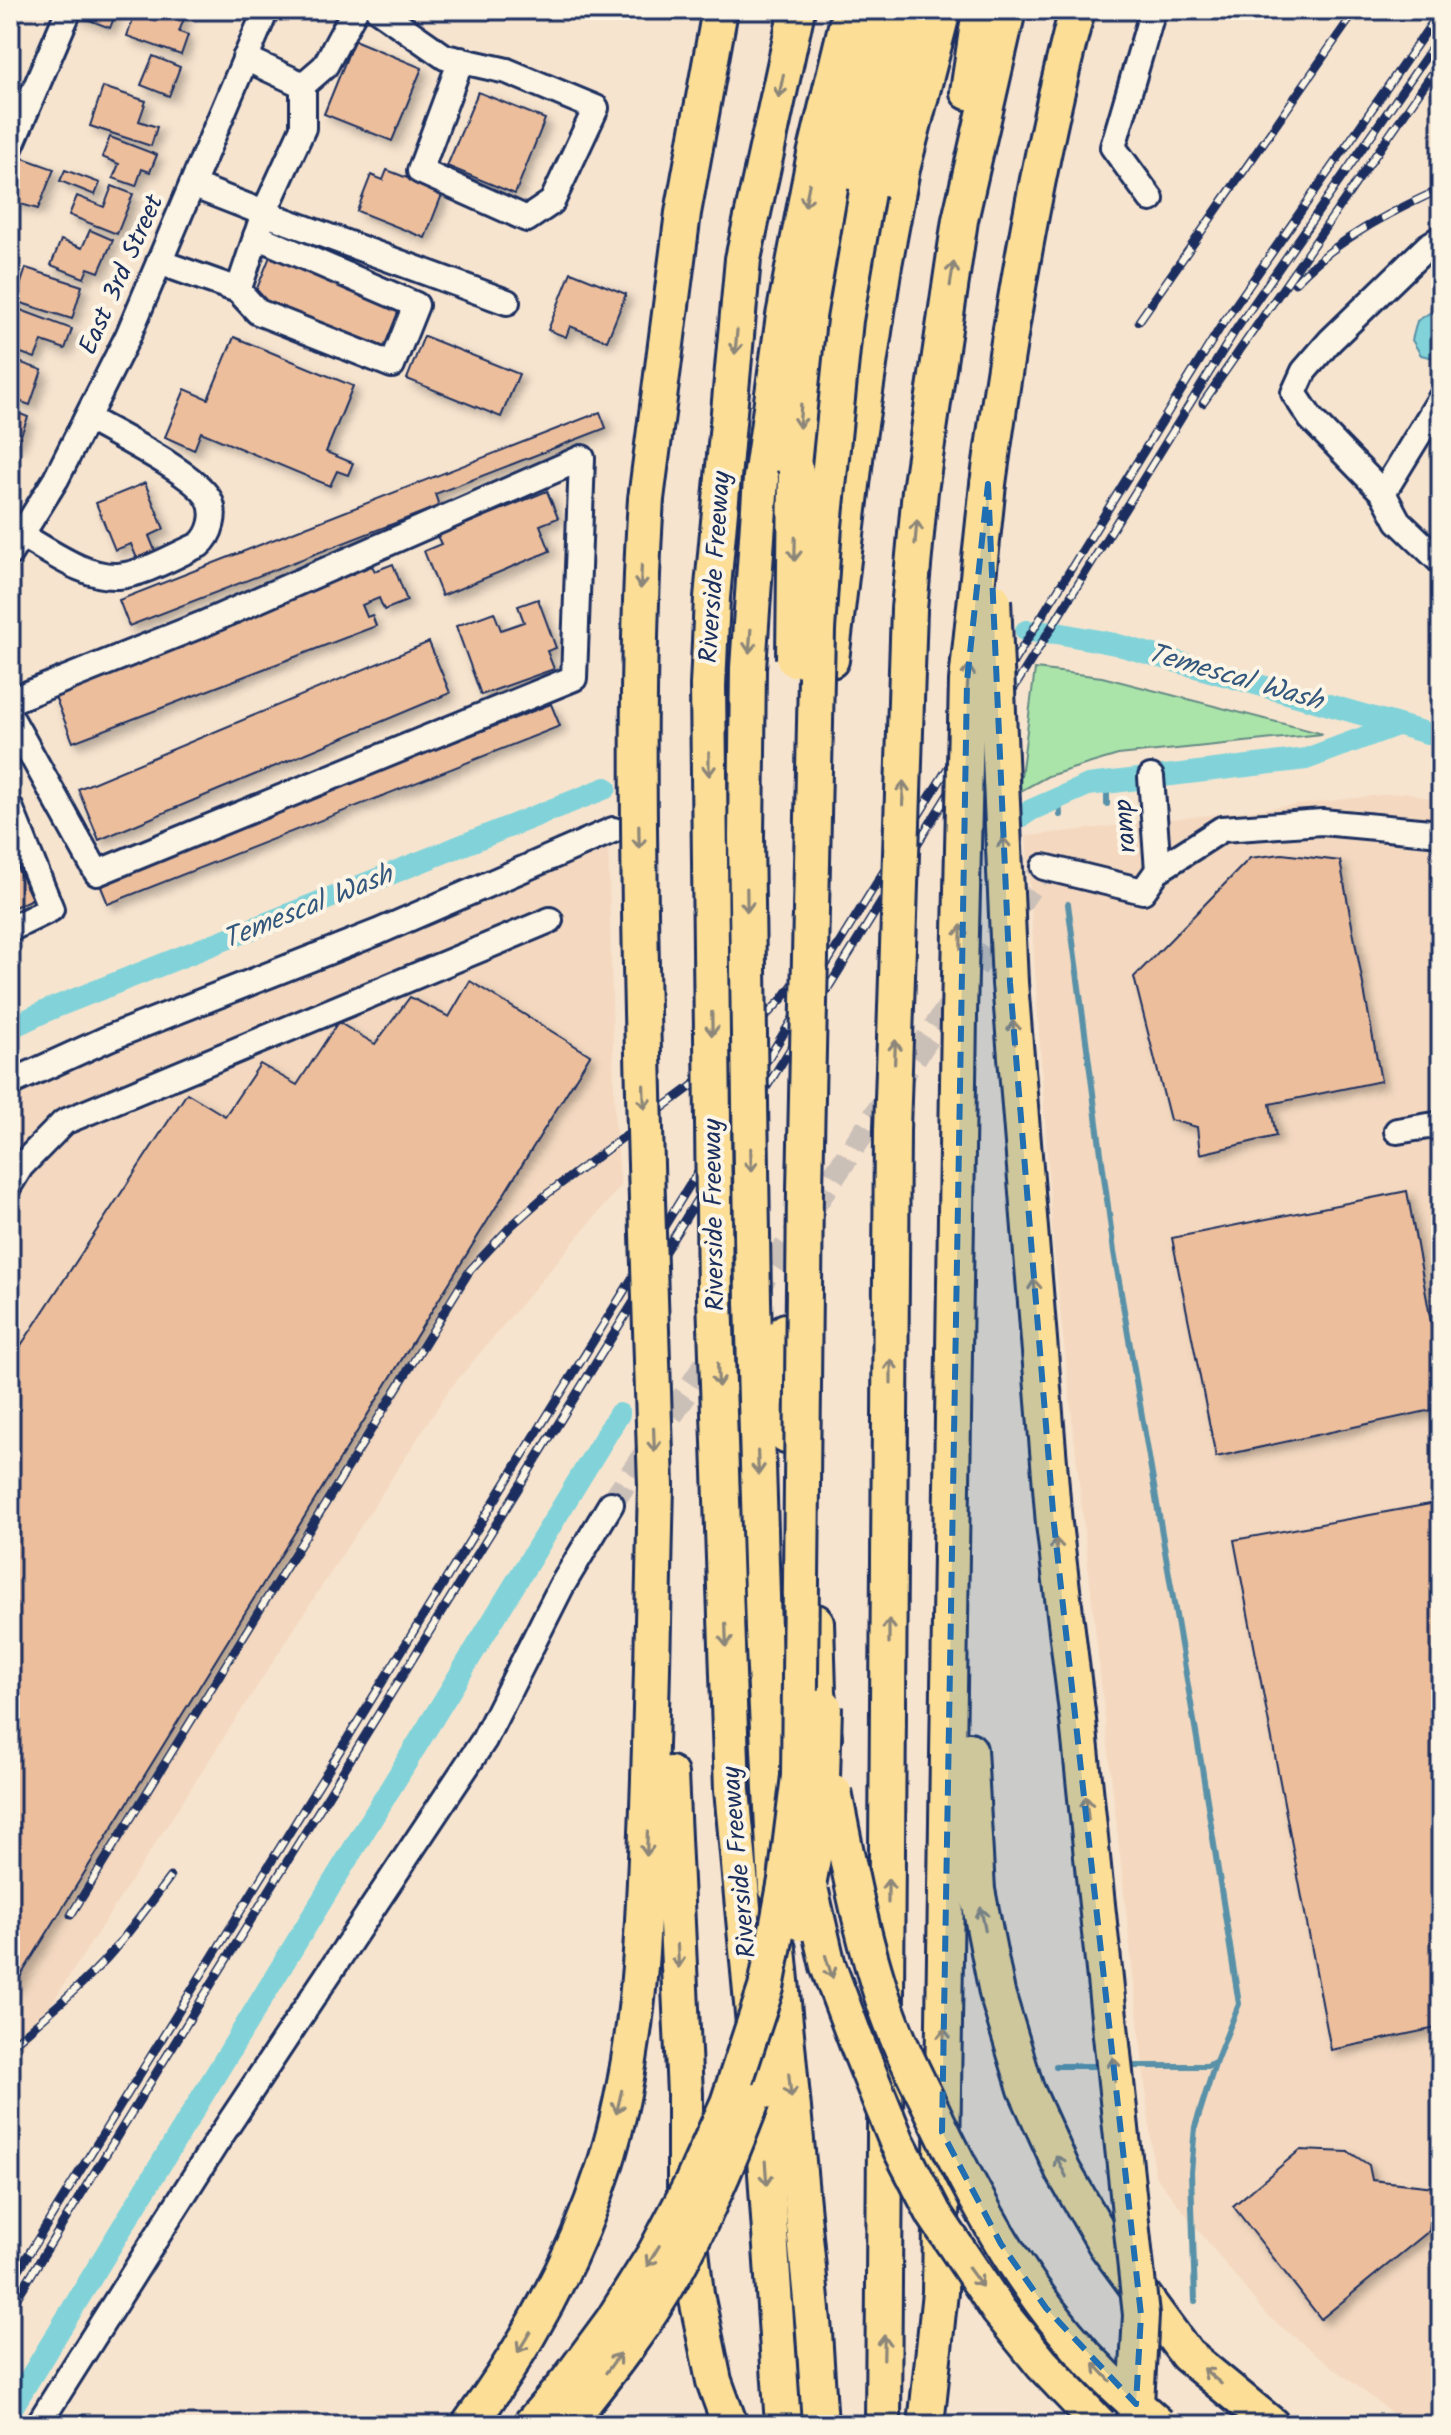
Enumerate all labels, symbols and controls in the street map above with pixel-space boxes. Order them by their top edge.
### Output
one-way arrow [773,73,788,99]
one-way arrow [799,182,814,207]
street label: East 3rd Street [68,187,176,362]
one-way arrow [945,262,960,287]
one-way arrow [728,328,743,355]
one-way arrow [792,402,807,429]
street label: Riverside Freeway [688,469,744,664]
one-way arrow [909,519,924,545]
one-way arrow [787,535,803,562]
one-way arrow [634,563,649,590]
one-way arrow [742,627,757,654]
water label: Temescal Wash [1142,632,1330,725]
one-way arrow [961,664,976,691]
one-way arrow [701,750,716,777]
one-way arrow [895,780,910,807]
street label: ramp [1103,797,1149,855]
one-way arrow [631,823,647,850]
one-way arrow [996,836,1011,863]
water label: Temescal Wash [216,853,402,963]
one-way arrow [739,886,755,913]
one-way arrow [953,924,969,951]
one-way arrow [704,1010,720,1037]
one-way arrow [1006,1019,1021,1046]
one-way arrow [887,1039,902,1066]
one-way arrow [637,1083,652,1110]
street label: Riverside Freeway [692,1118,738,1312]
one-way arrow [743,1146,759,1173]
one-way arrow [1027,1278,1042,1305]
one-way arrow [883,1358,899,1385]
one-way arrow [710,1361,725,1388]
one-way arrow [647,1426,662,1453]
one-way arrow [751,1449,766,1476]
one-way arrow [1050,1537,1065,1564]
one-way arrow [881,1618,897,1645]
one-way arrow [719,1621,734,1648]
street label: Riverside Freeway [711,1763,769,1960]
one-way arrow [1080,1795,1095,1822]
one-way arrow [639,1830,654,1857]
one-way arrow [880,1878,896,1905]
one-way arrow [974,1907,989,1932]
one-way arrow [671,1942,686,1969]
one-way arrow [822,1954,837,1980]
one-way arrow [936,2027,952,2054]
one-way arrow [1107,2056,1122,2083]
one-way arrow [783,2072,798,2099]
one-way arrow [611,2089,626,2114]
one-way arrow [1053,2154,1068,2178]
one-way arrow [759,2159,774,2186]
one-way arrow [645,2244,661,2267]
one-way arrow [967,2266,983,2288]
one-way arrow [516,2330,532,2353]
one-way arrow [876,2334,892,2361]
one-way arrow [604,2353,621,2374]
one-way arrow [1092,2362,1111,2382]
one-way arrow [1202,2367,1222,2385]

